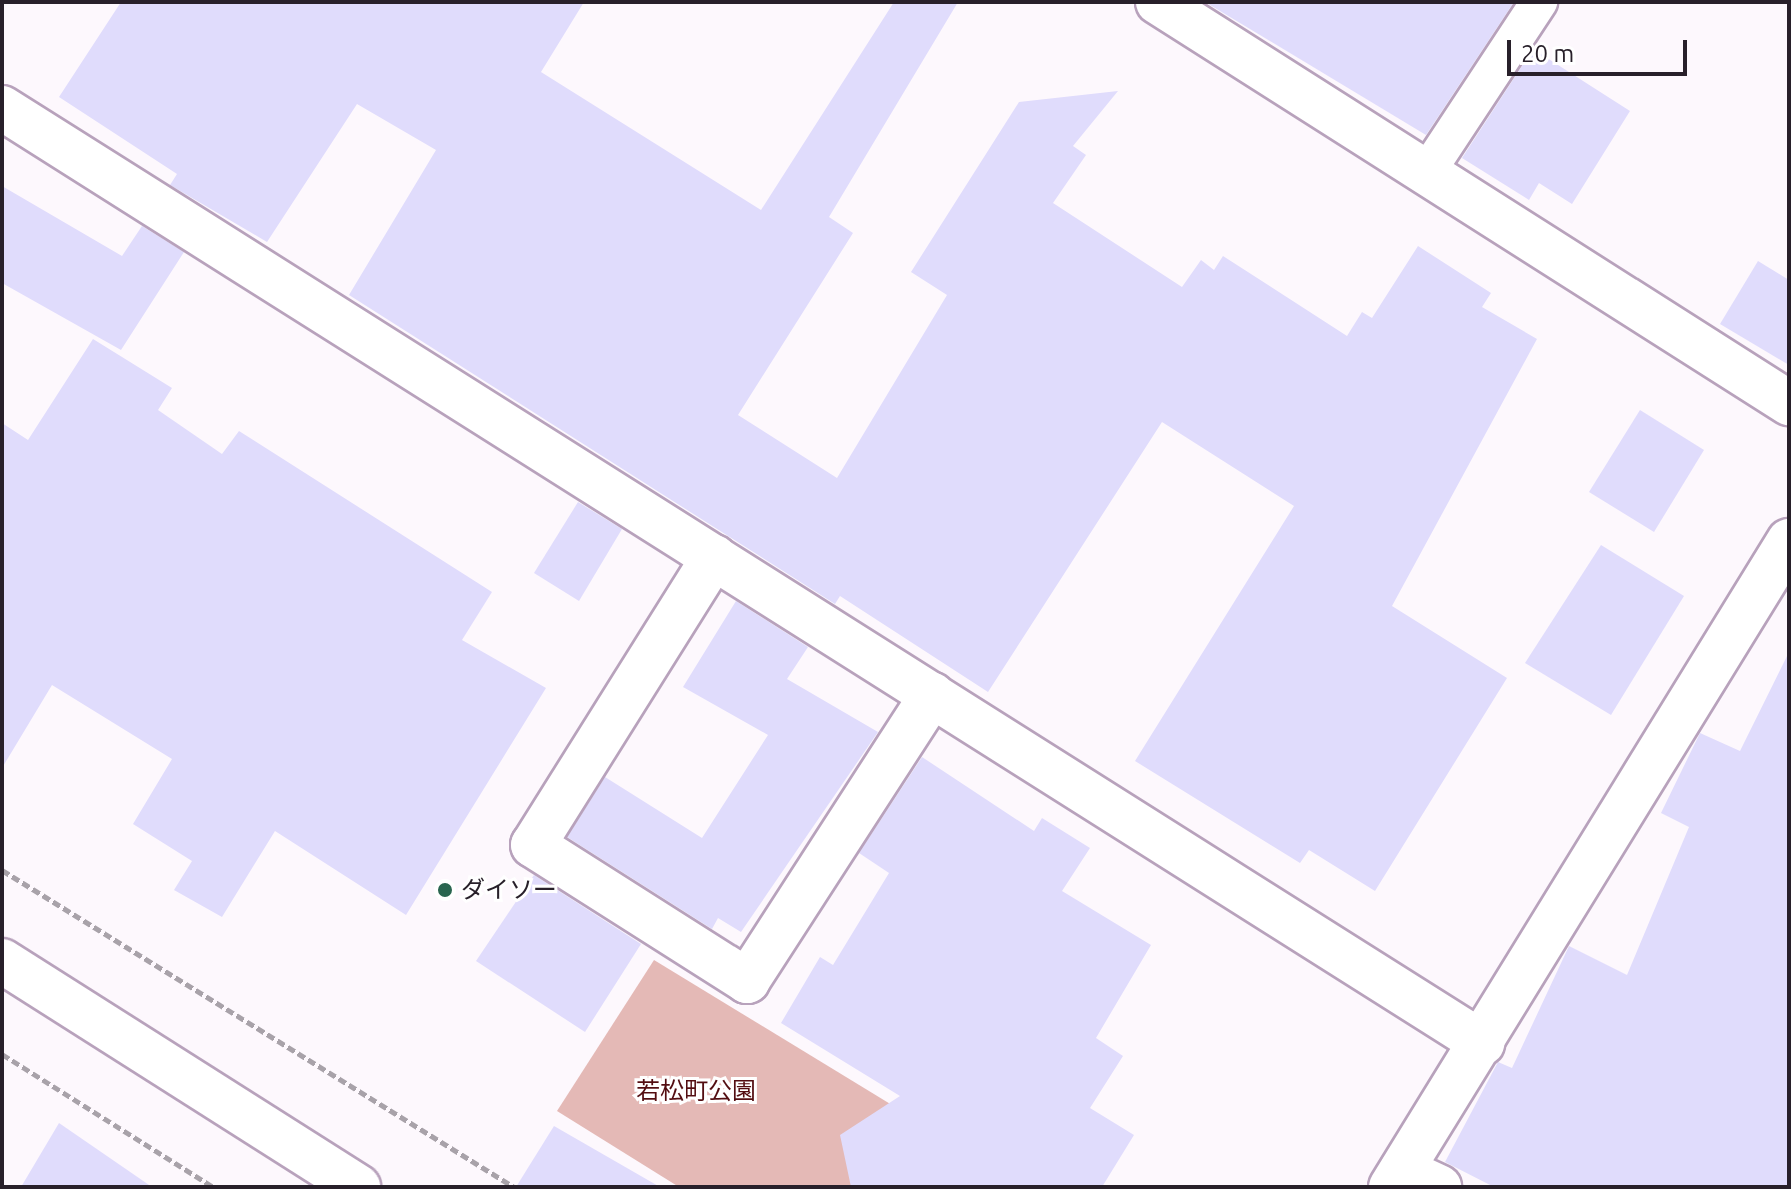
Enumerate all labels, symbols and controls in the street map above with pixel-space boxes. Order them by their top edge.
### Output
scale bar [1511,24,1691,74]
text: 20 m [1521,40,1574,67]
place label: ダイソー [461,876,557,904]
marker: ダイソー [436,881,454,899]
park label: 若松町公園 [636,1077,756,1105]

